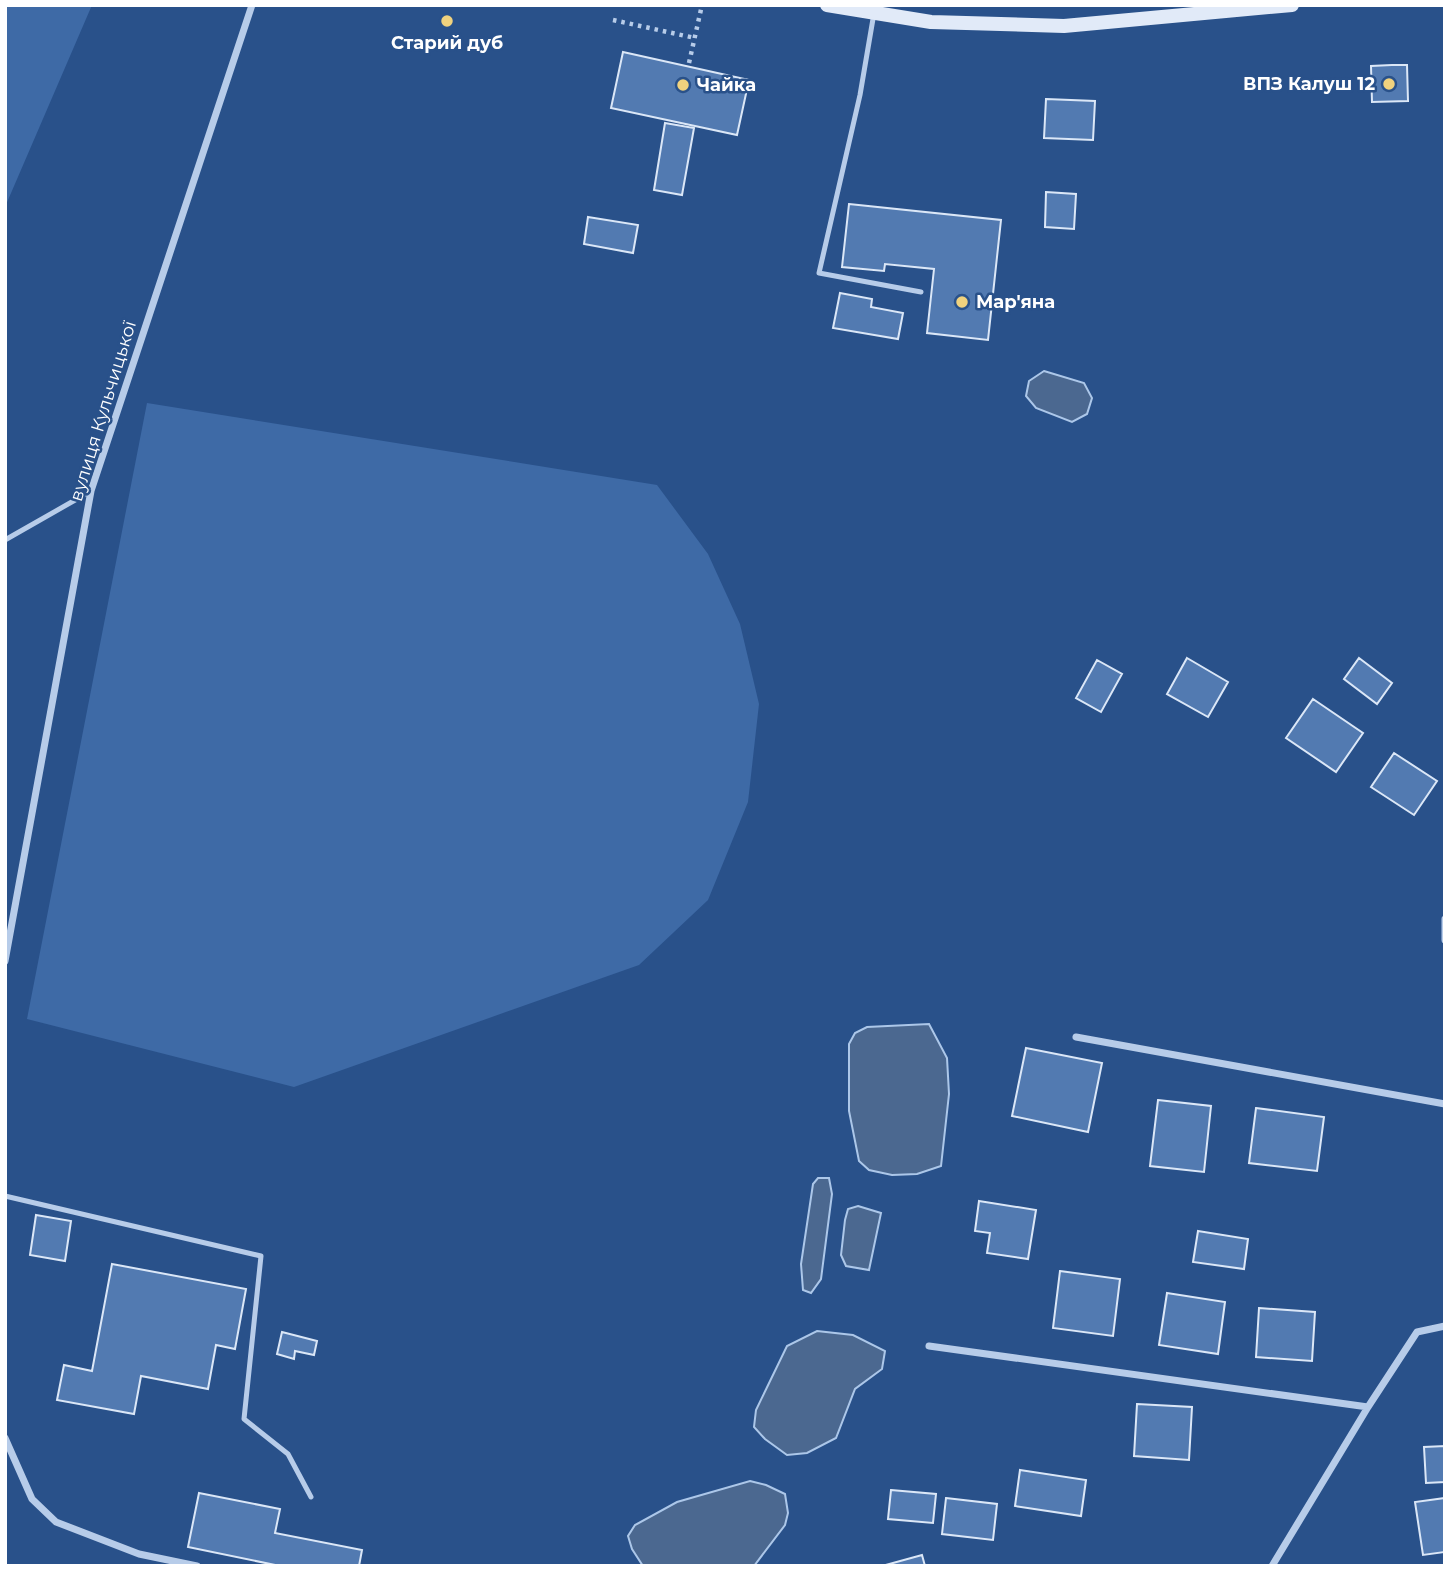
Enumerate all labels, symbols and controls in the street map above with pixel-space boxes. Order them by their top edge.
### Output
marker: Старий дуб [439,13,455,29]
place label: Старий дуб [391,32,503,54]
place label: ВПЗ Калуш 12 [1243,73,1375,95]
place label: Чайка [697,74,756,96]
marker: ВПЗ Калуш 12 [1381,76,1397,92]
marker: Чайка [675,77,691,93]
place label: Мар'яна [976,291,1055,313]
marker: Мар'яна [954,294,970,310]
street label: вулиця Кульчицької [65,318,141,504]

